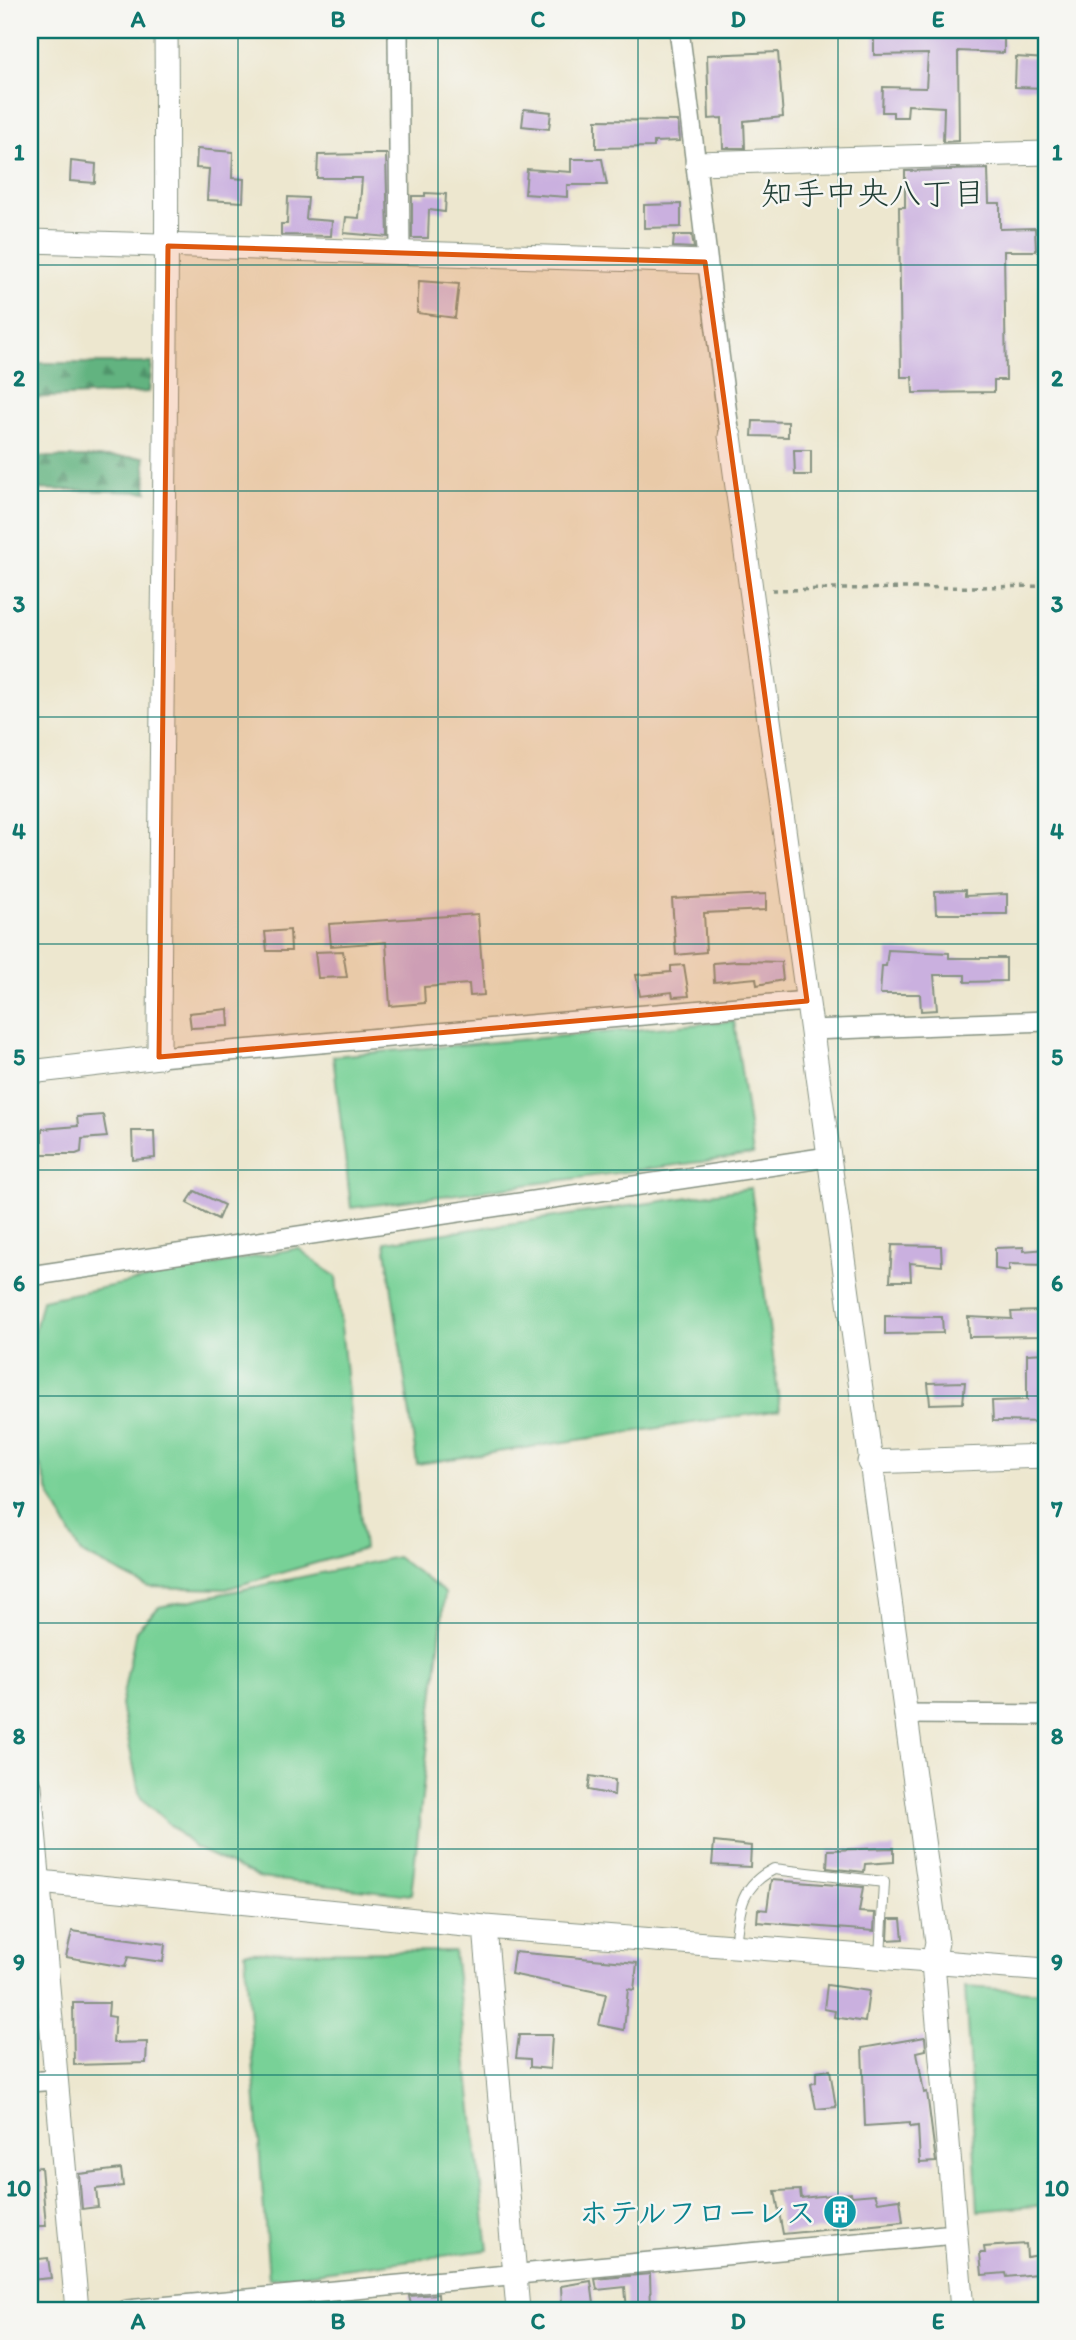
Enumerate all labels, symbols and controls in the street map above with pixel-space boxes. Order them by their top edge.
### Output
text: A [130,5,146,33]
text: B [331,5,346,33]
text: C [531,5,546,33]
text: D [730,5,746,33]
text: E [932,5,945,33]
text: 1 [14,138,25,166]
text: 1 [1052,138,1063,166]
district label: 知手中央八丁目 [761,174,985,212]
text: 2 [13,364,26,392]
text: 2 [1051,364,1064,392]
text: 3 [13,590,26,618]
text: 3 [1051,590,1064,618]
text: 4 [12,817,26,845]
text: 4 [1050,817,1064,845]
text: 5 [13,1043,25,1071]
text: 5 [1051,1043,1063,1071]
text: 6 [13,1269,25,1297]
text: 6 [1051,1269,1063,1297]
text: 7 [12,1495,25,1523]
text: 7 [1050,1495,1063,1523]
text: 8 [13,1722,26,1750]
text: 8 [1051,1722,1064,1750]
text: 9 [13,1948,25,1976]
text: 9 [1051,1948,1063,1976]
text: 10 [7,2174,31,2202]
text: 10 [1045,2174,1069,2202]
building icon: ホテルフローレス [821,2193,859,2231]
place label: ホテルフローレス [579,2194,816,2231]
text: A [130,2307,146,2335]
text: B [331,2307,346,2335]
text: C [531,2307,546,2335]
text: D [730,2307,746,2335]
text: E [932,2307,945,2335]

